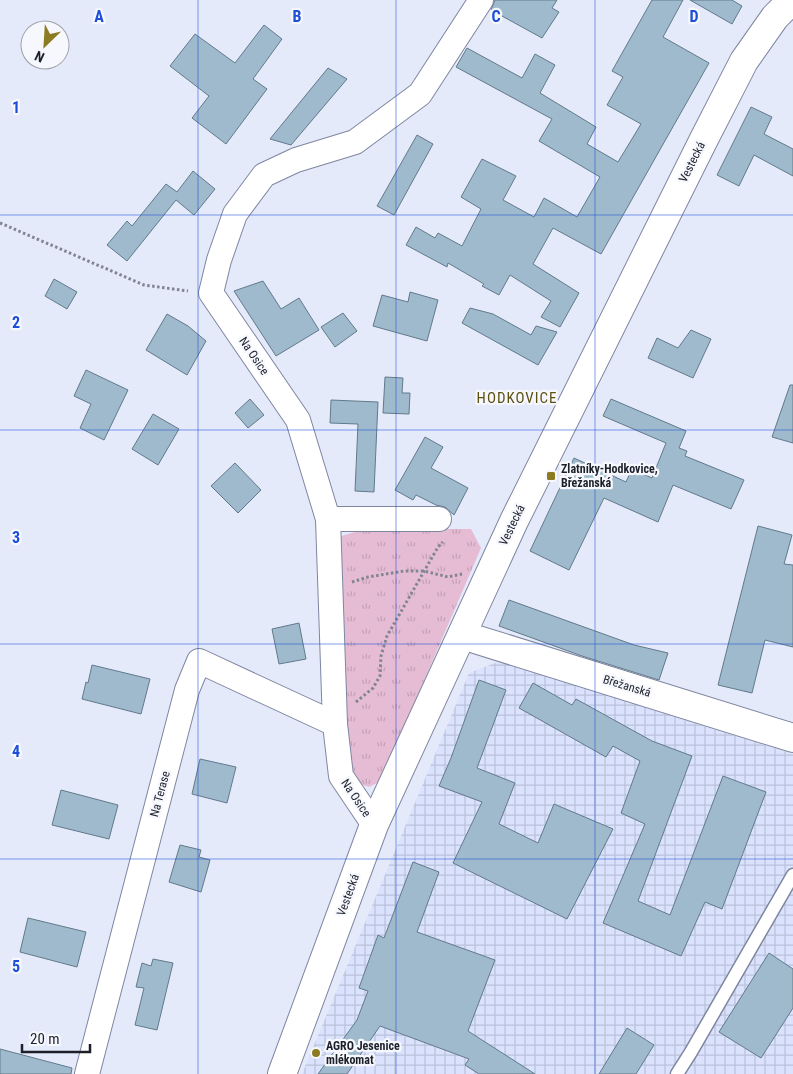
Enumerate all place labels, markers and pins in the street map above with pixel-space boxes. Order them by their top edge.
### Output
place label: Zlatníky-Hodkovice, Břežanská [561,462,658,490]
marker: Zlatníky-Hodkovice, Břežanská [545,470,557,482]
place label: AGRO Jesenice mlékomat [326,1039,400,1067]
marker: AGRO Jesenice mlékomat [310,1047,322,1059]

